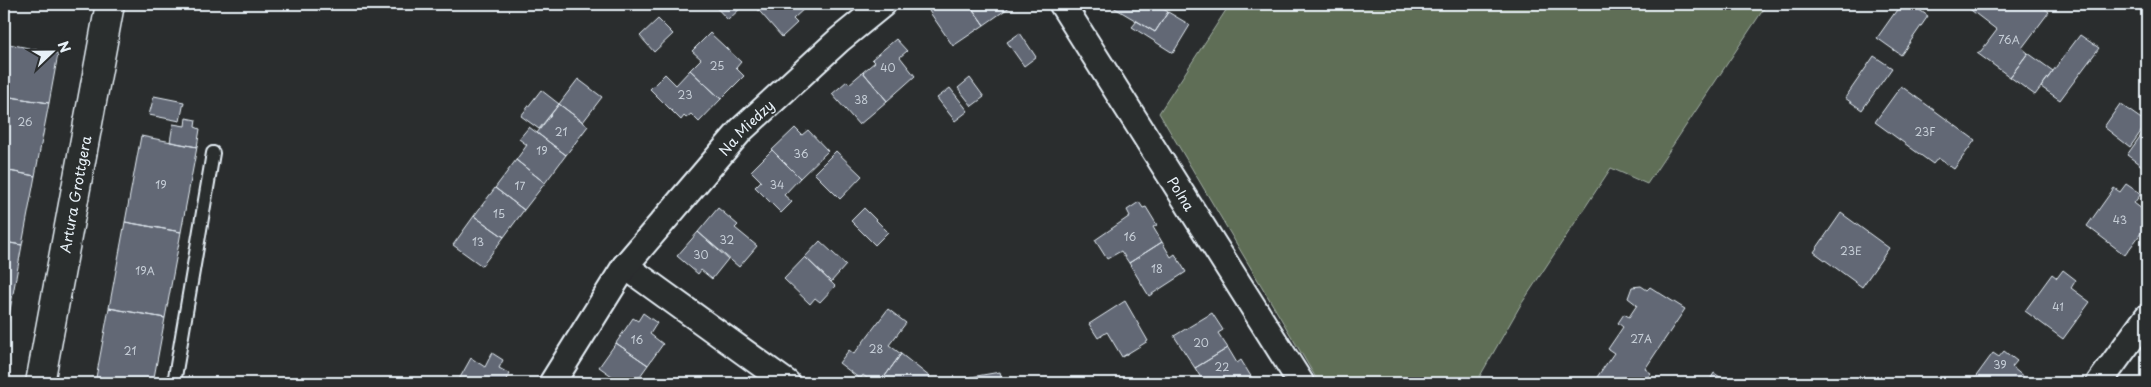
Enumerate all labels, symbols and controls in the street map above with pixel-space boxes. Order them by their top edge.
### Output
north arrow [28,28,78,78]
house number: 76A [1998,31,2020,48]
text: N [53,38,76,56]
house number: 25 [710,57,724,74]
house number: 40 [880,59,896,76]
house number: 23 [678,86,692,103]
house number: 38 [854,91,868,108]
street label: Na Miedzy [713,94,778,160]
house number: 26 [17,113,33,130]
house number: 21 [555,123,567,140]
house number: 23F [1914,123,1936,140]
street label: Artura Grottgera [54,133,96,255]
house number: 19 [536,142,548,159]
house number: 36 [794,145,809,162]
street label: Polna [1163,172,1200,215]
house number: 19 [155,176,167,193]
house number: 34 [770,176,784,193]
house number: 17 [515,177,526,194]
house number: 15 [493,205,505,222]
house number: 43 [2113,211,2127,228]
house number: 16 [1124,228,1137,245]
house number: 32 [720,231,735,248]
house number: 13 [472,233,484,250]
house number: 23E [1840,242,1862,259]
house number: 30 [693,246,709,263]
house number: 18 [1151,260,1163,277]
house number: 19A [135,262,155,279]
house number: 41 [2052,298,2064,315]
house number: 27A [1630,330,1652,347]
house number: 16 [631,331,644,348]
house number: 20 [1193,334,1209,351]
house number: 28 [869,340,883,357]
house number: 21 [124,342,136,359]
house number: 39 [1993,356,2007,373]
house number: 22 [1215,358,1229,375]

